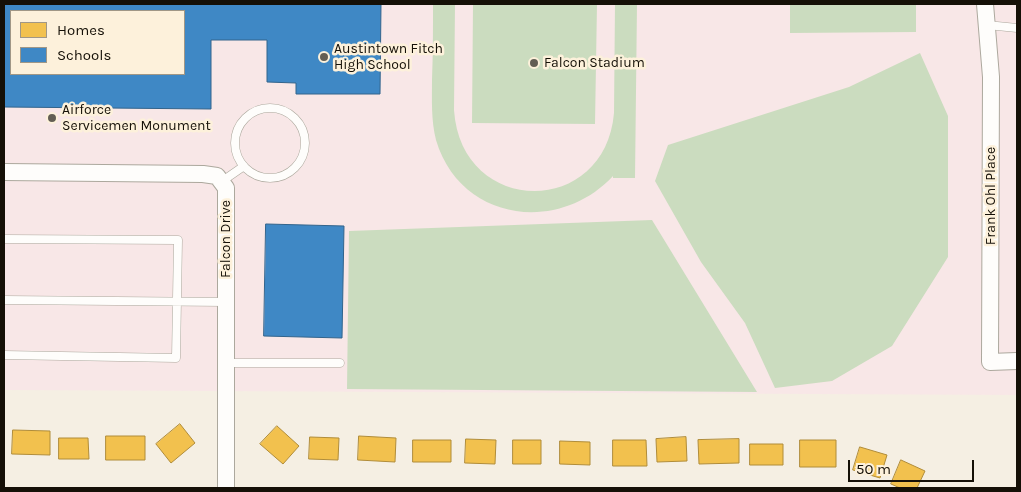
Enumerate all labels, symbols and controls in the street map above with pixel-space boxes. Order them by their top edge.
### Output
legend [10,10,185,75]
text: Homes [57,21,105,39]
place label: Austintown Fitch High School [334,41,443,74]
text: Schools [57,46,111,64]
marker: Austintown Fitch High School [318,51,330,63]
place label: Falcon Stadium [544,55,645,71]
marker: Falcon Stadium [528,57,540,69]
place label: Airforce Servicemen Monument [62,102,211,134]
marker: Airforce Servicemen Monument [46,112,58,124]
street label: Frank Ohl Place [983,147,999,245]
street label: Falcon Drive [218,200,234,278]
scale bar [851,450,977,482]
text: 50 m [856,460,891,478]

